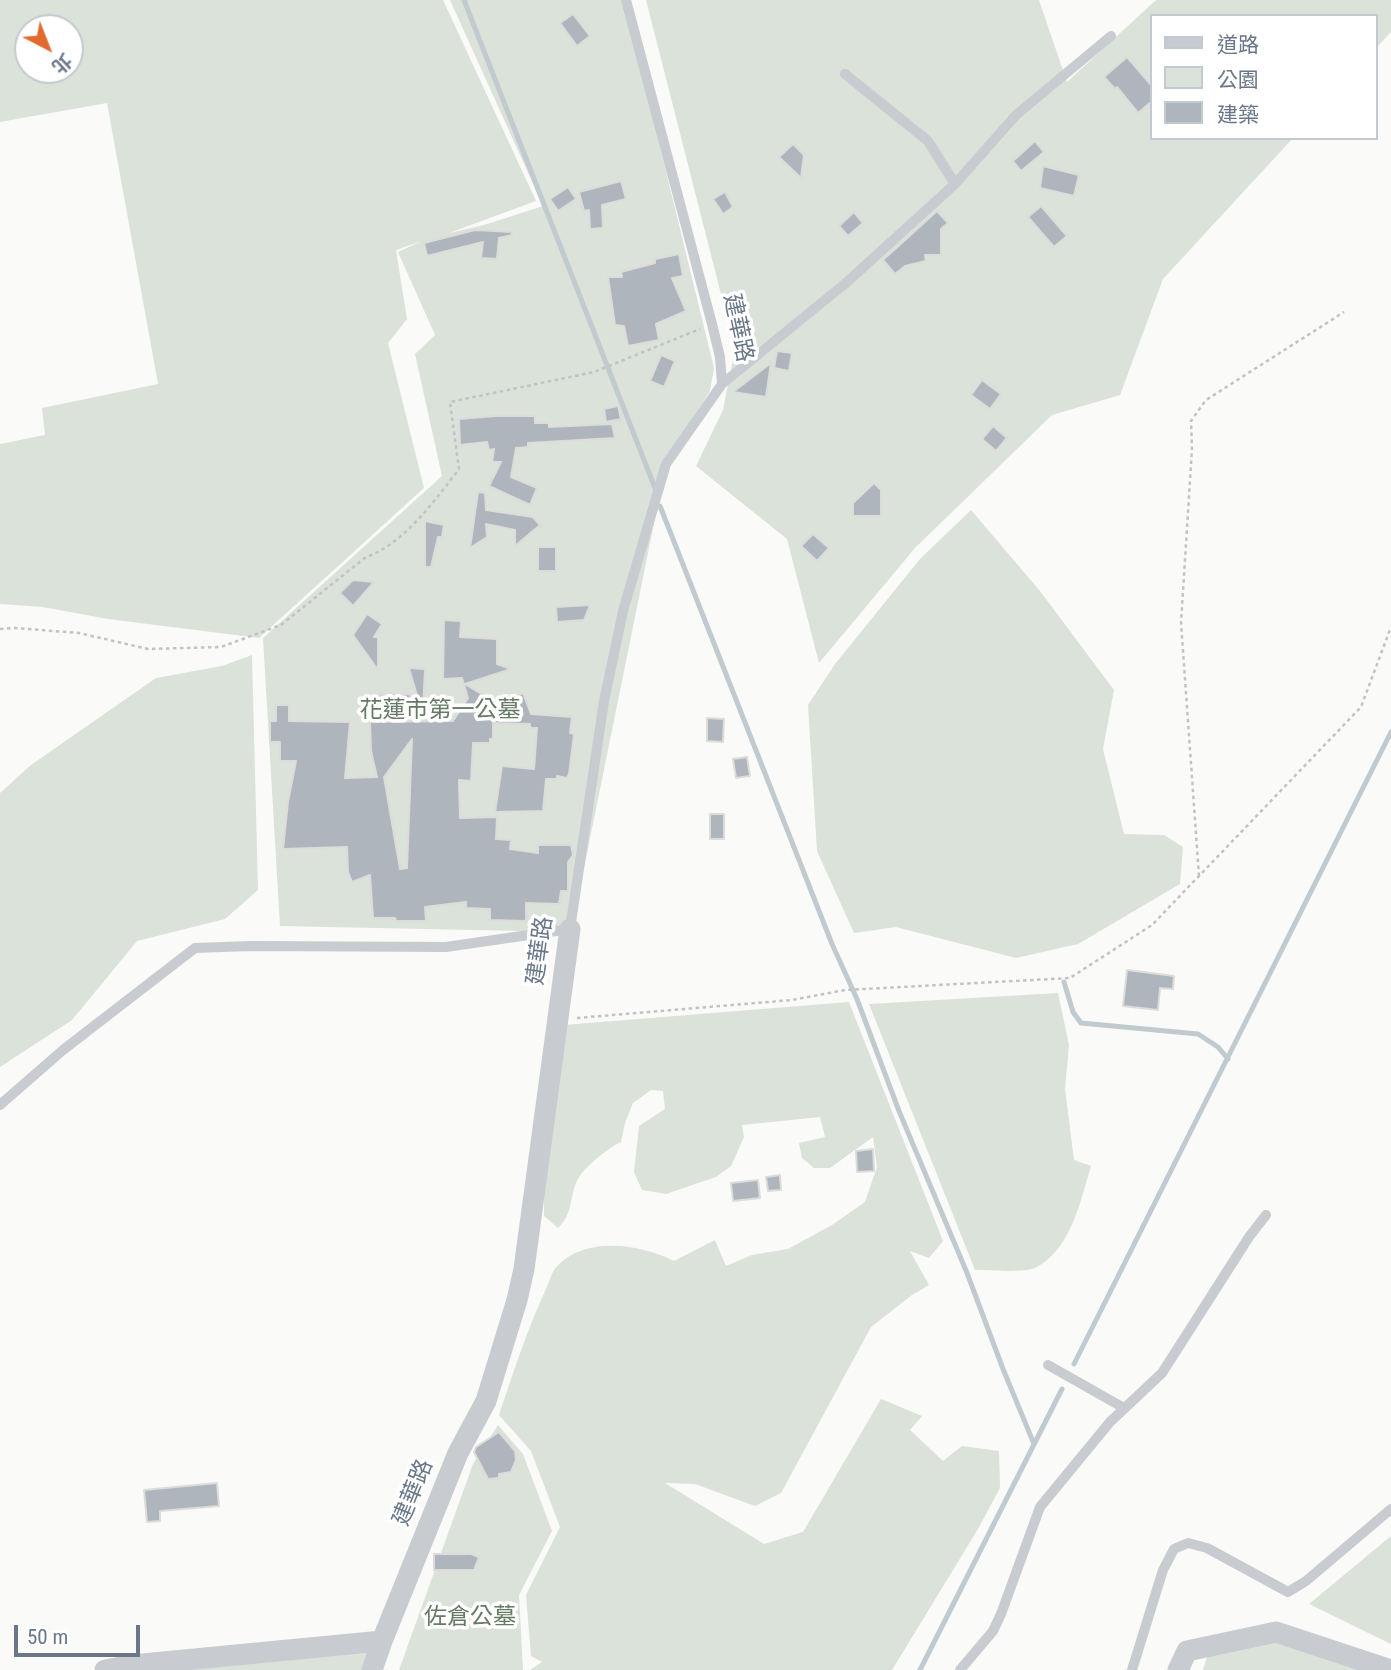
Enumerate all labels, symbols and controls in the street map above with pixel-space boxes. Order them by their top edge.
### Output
north arrow [14,14,84,84]
legend [1150,14,1377,140]
text: 道路 [1217,33,1259,57]
text: 北 [47,49,77,78]
text: 公園 [1217,68,1259,92]
text: 建築 [1217,103,1259,127]
street label: 建華路 [716,291,758,365]
park label: 花蓮市第一公墓 [360,697,520,725]
street label: 建華路 [523,915,559,987]
street label: 建華路 [388,1456,440,1530]
park label: 佐倉公墓 [424,1604,516,1632]
scale bar [18,1610,144,1654]
text: 50 m [27,1625,68,1649]

